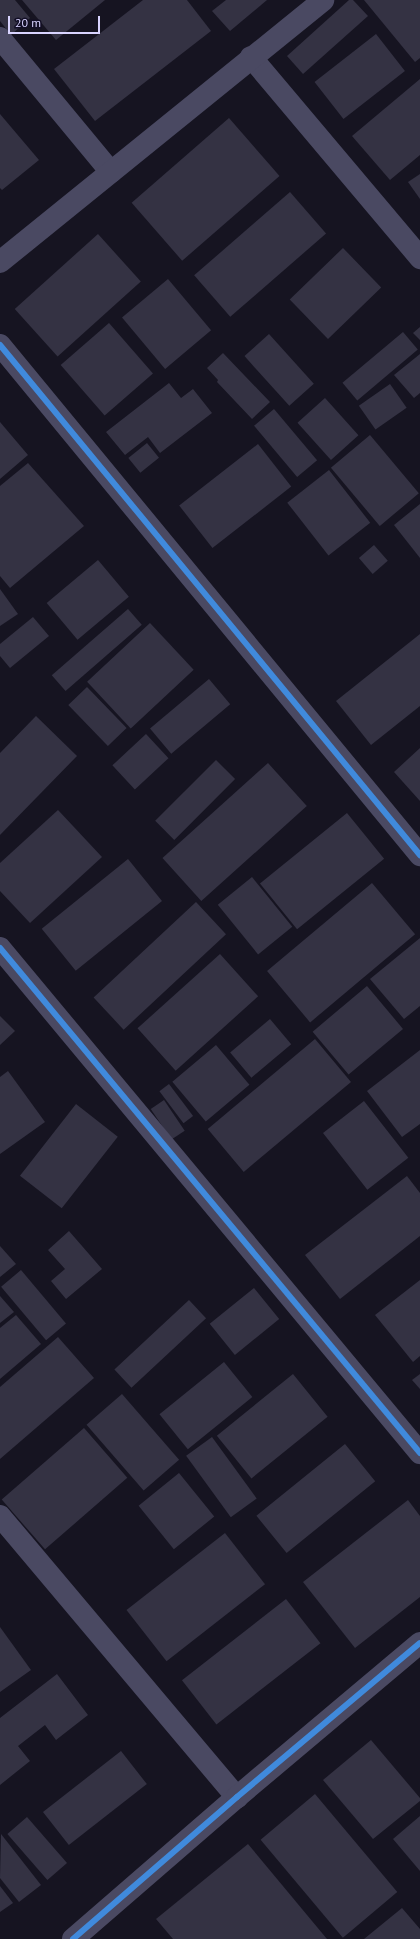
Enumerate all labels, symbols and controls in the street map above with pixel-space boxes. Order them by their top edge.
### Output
scale bar [10,8,102,34]
text: 20 m [15,15,41,30]

